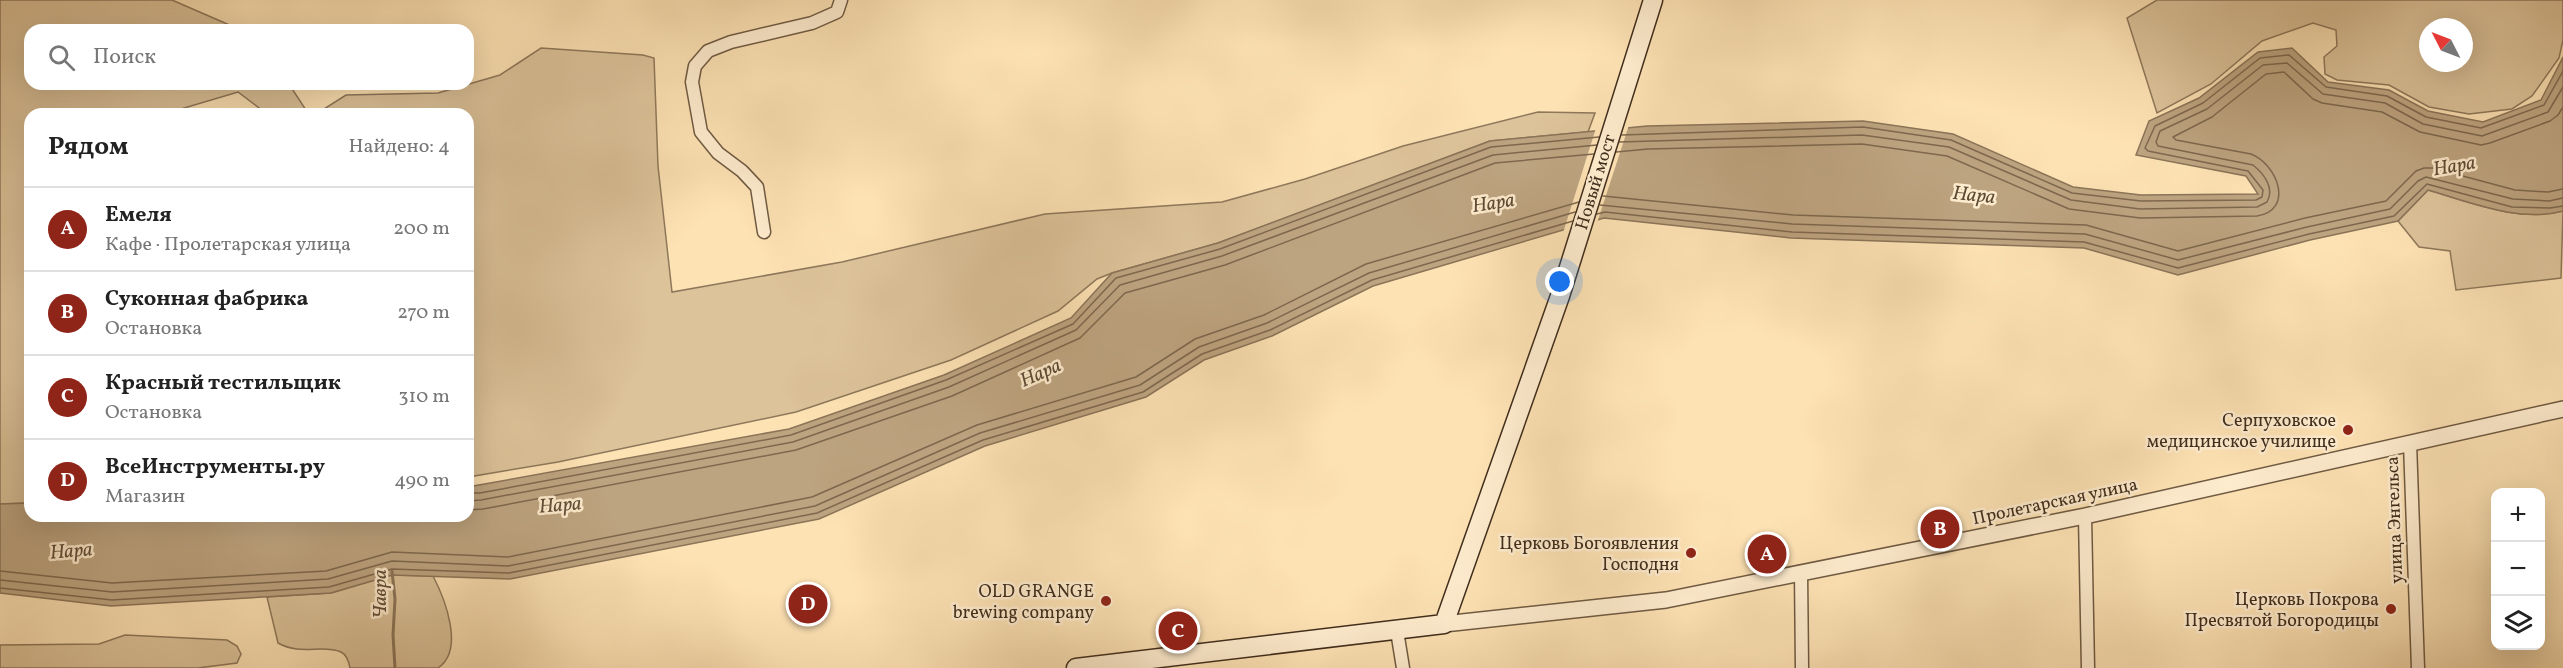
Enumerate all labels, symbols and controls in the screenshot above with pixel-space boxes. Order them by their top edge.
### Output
north arrow [2419,18,2473,72]
search box [24,24,474,90]
icon: search [45,41,78,74]
text: Поиск [93,42,156,73]
text: Рядом [48,129,128,165]
street label: Новый мост [1570,132,1623,233]
text: Найдено: 4 [349,133,450,161]
water label: Нара [2431,149,2478,184]
water label: Нара [1951,180,1997,212]
water label: Нара [1470,187,1517,221]
text: Емеля [105,200,172,231]
text: A [60,215,75,243]
text: 200 m [393,215,450,243]
text: Кафе · Пролетарская улица [105,231,351,259]
your location [1545,267,1574,296]
text: Суконная фабрика [105,284,309,315]
text: B [61,299,74,327]
text: 270 m [397,299,450,327]
text: Остановка [105,315,202,343]
water label: Нара [1015,352,1066,395]
text: Красный тестильщик [105,368,341,399]
text: C [61,383,74,411]
text: 310 m [398,383,450,411]
text: Остановка [105,399,202,427]
place label: Серпуховское медицинское училище [2147,409,2336,455]
marker: Серпуховское медицинское училище [2341,423,2355,437]
text: ВсеИнструменты.ру [105,452,325,483]
street label: улица Энгельса [2381,456,2410,584]
text: D [60,467,75,495]
text: 490 m [394,467,450,495]
street label: Пролетарская улица [1970,473,2140,532]
text: Магазин [105,483,185,511]
map controls [2491,488,2545,650]
button: + [2491,488,2545,542]
water label: Нара [538,490,583,522]
pin: B [1920,506,1960,552]
place label: Церковь Богоявления Господня [1499,532,1679,578]
pin: A [1748,532,1786,576]
water label: Нара [49,536,94,568]
button: − [2491,542,2545,596]
marker: Церковь Богоявления Господня [1684,546,1698,560]
water label: Чавра [367,569,395,619]
place label: OLD GRANGE brewing company [953,580,1094,626]
pin: D [788,582,828,626]
place label: Церковь Покрова Пресвятой Богородицы [2184,588,2379,634]
marker: OLD GRANGE brewing company [1099,594,1113,608]
button: layers [2491,596,2545,650]
marker: Церковь Покрова Пресвятой Богородицы [2384,602,2398,616]
pin: C [1158,608,1198,654]

